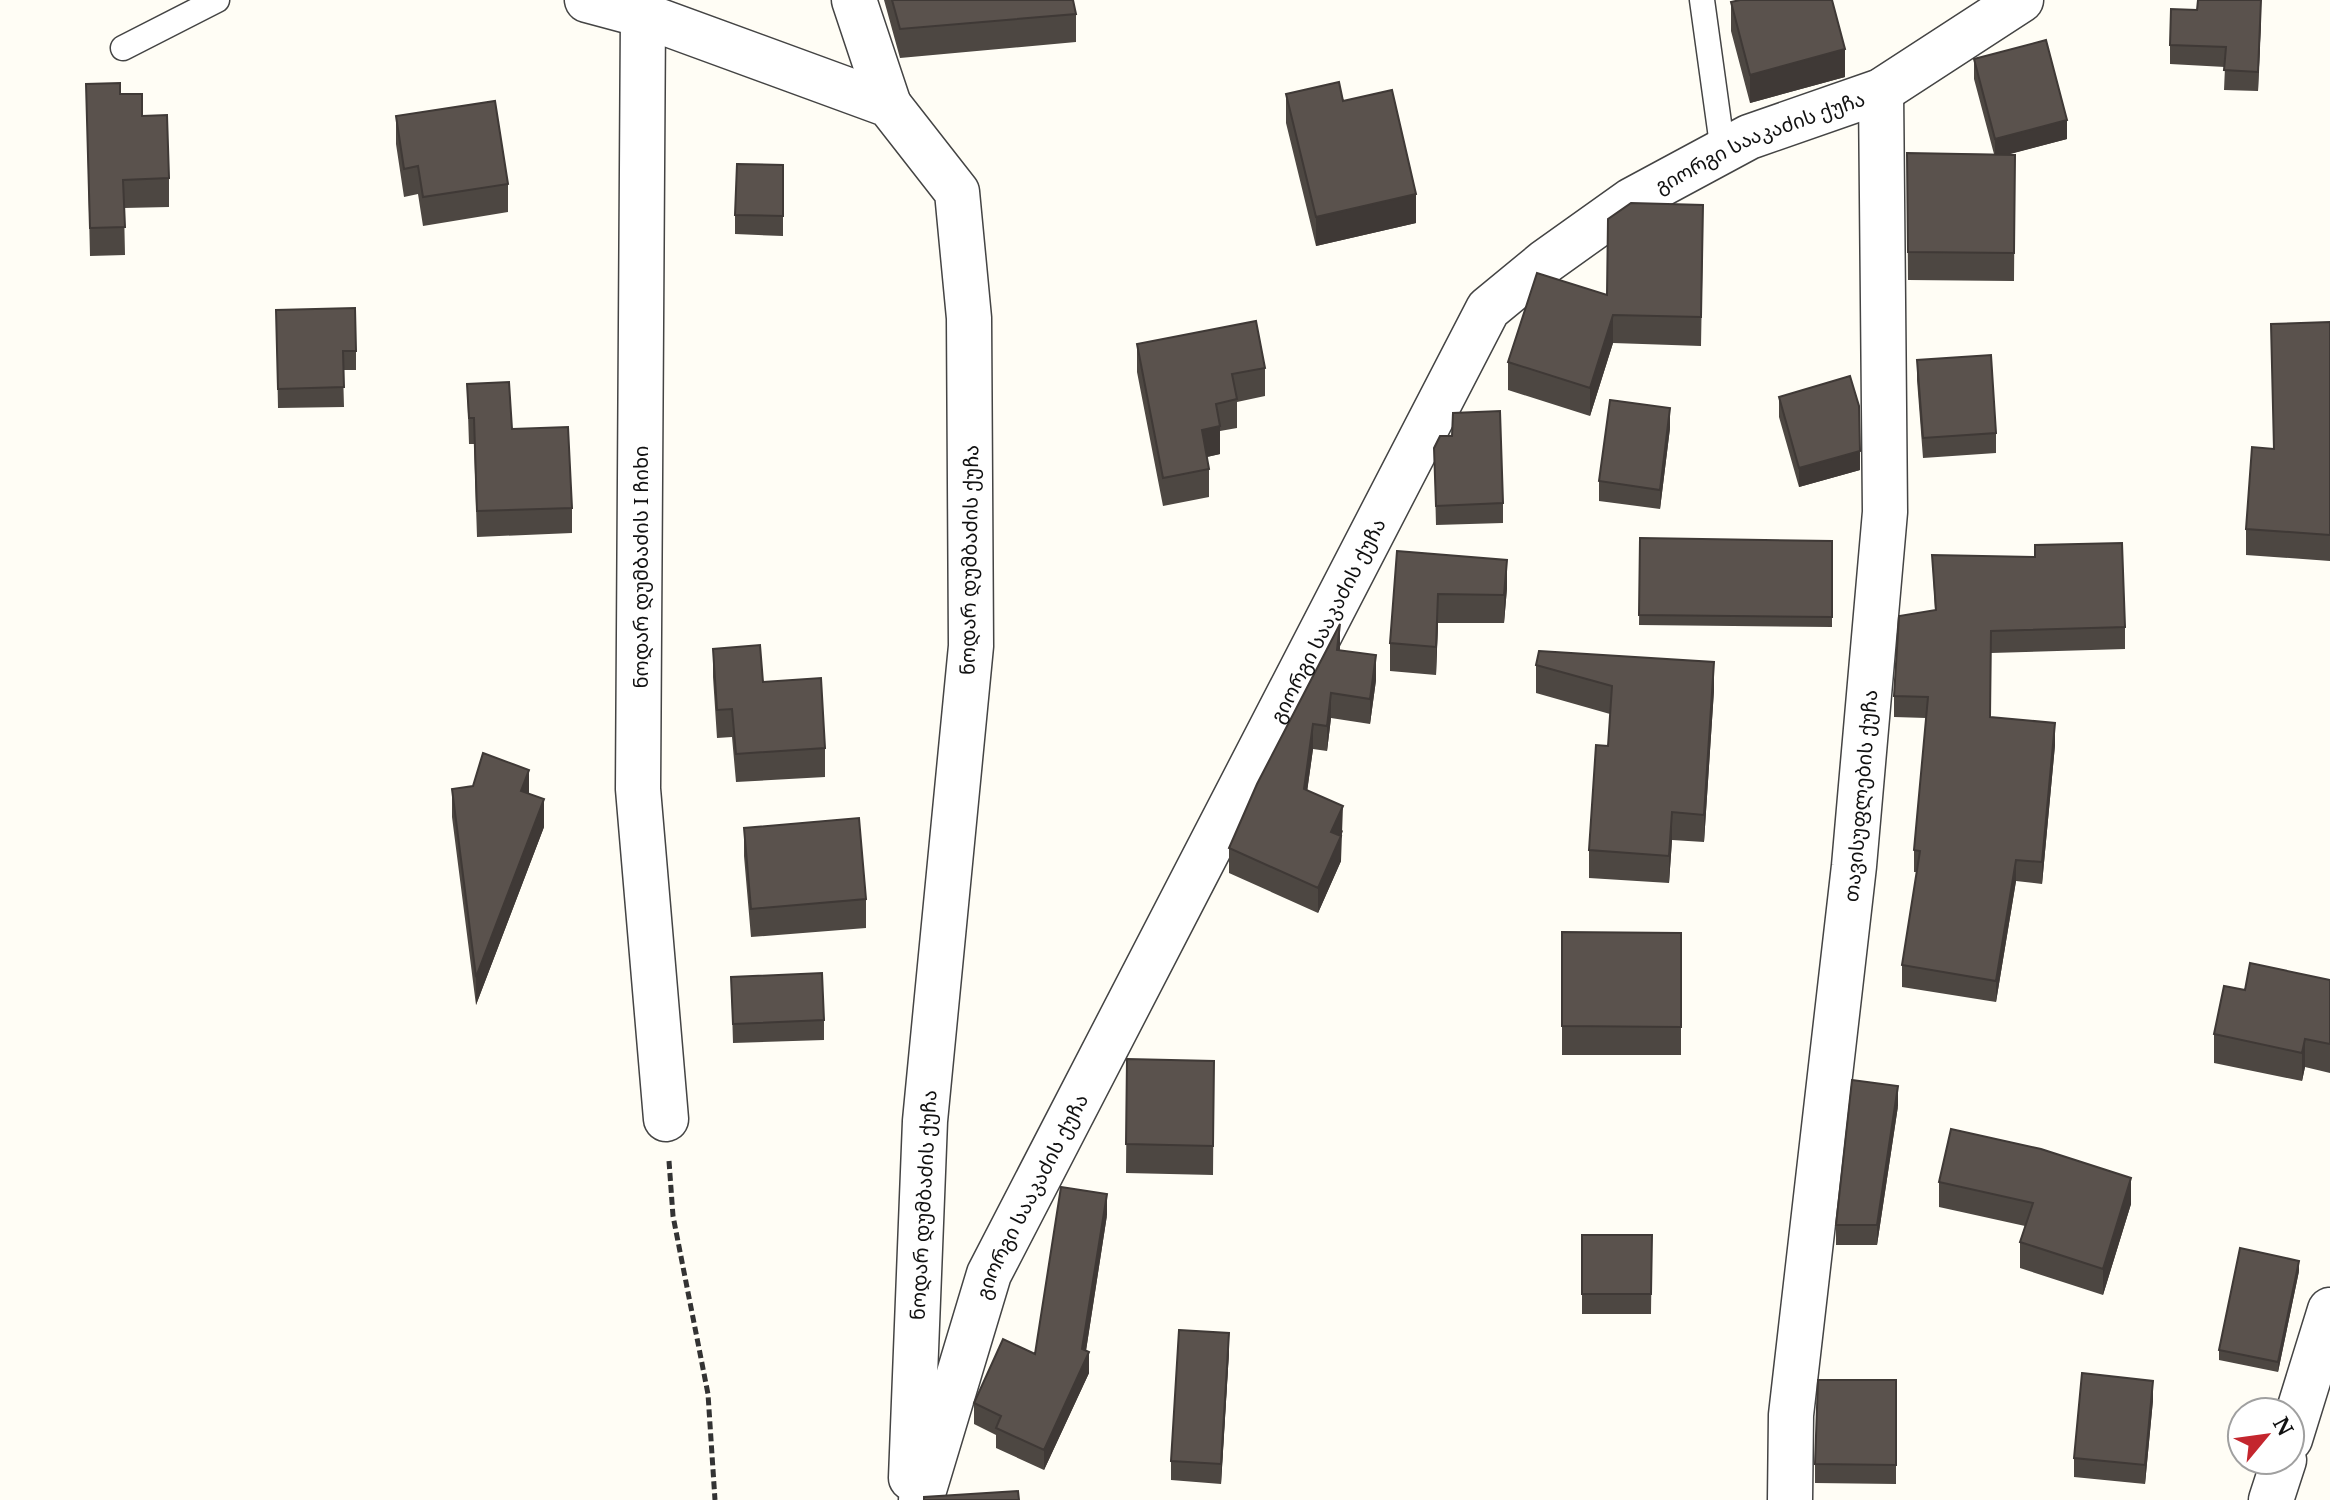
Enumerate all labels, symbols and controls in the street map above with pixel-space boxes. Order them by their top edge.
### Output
street label: გიორგი სააკაძის ქუჩა [1650,84,1868,199]
street label: ნოდარ დუმბაძის I ჩიხი [627,445,654,689]
street label: ნოდარ დუმბაძის ქუჩა [953,445,985,675]
street label: გიორგი სააკაძის ქუჩა [1263,513,1391,727]
street label: თავისუფლების ქუჩა [1836,689,1883,903]
street label: ნოდარ დუმბაძის ქუჩა [903,1089,943,1321]
street label: გიორგი სააკაძის ქუჩა [969,1089,1094,1302]
north arrow [2226,1396,2306,1476]
text: N [2267,1411,2302,1441]

